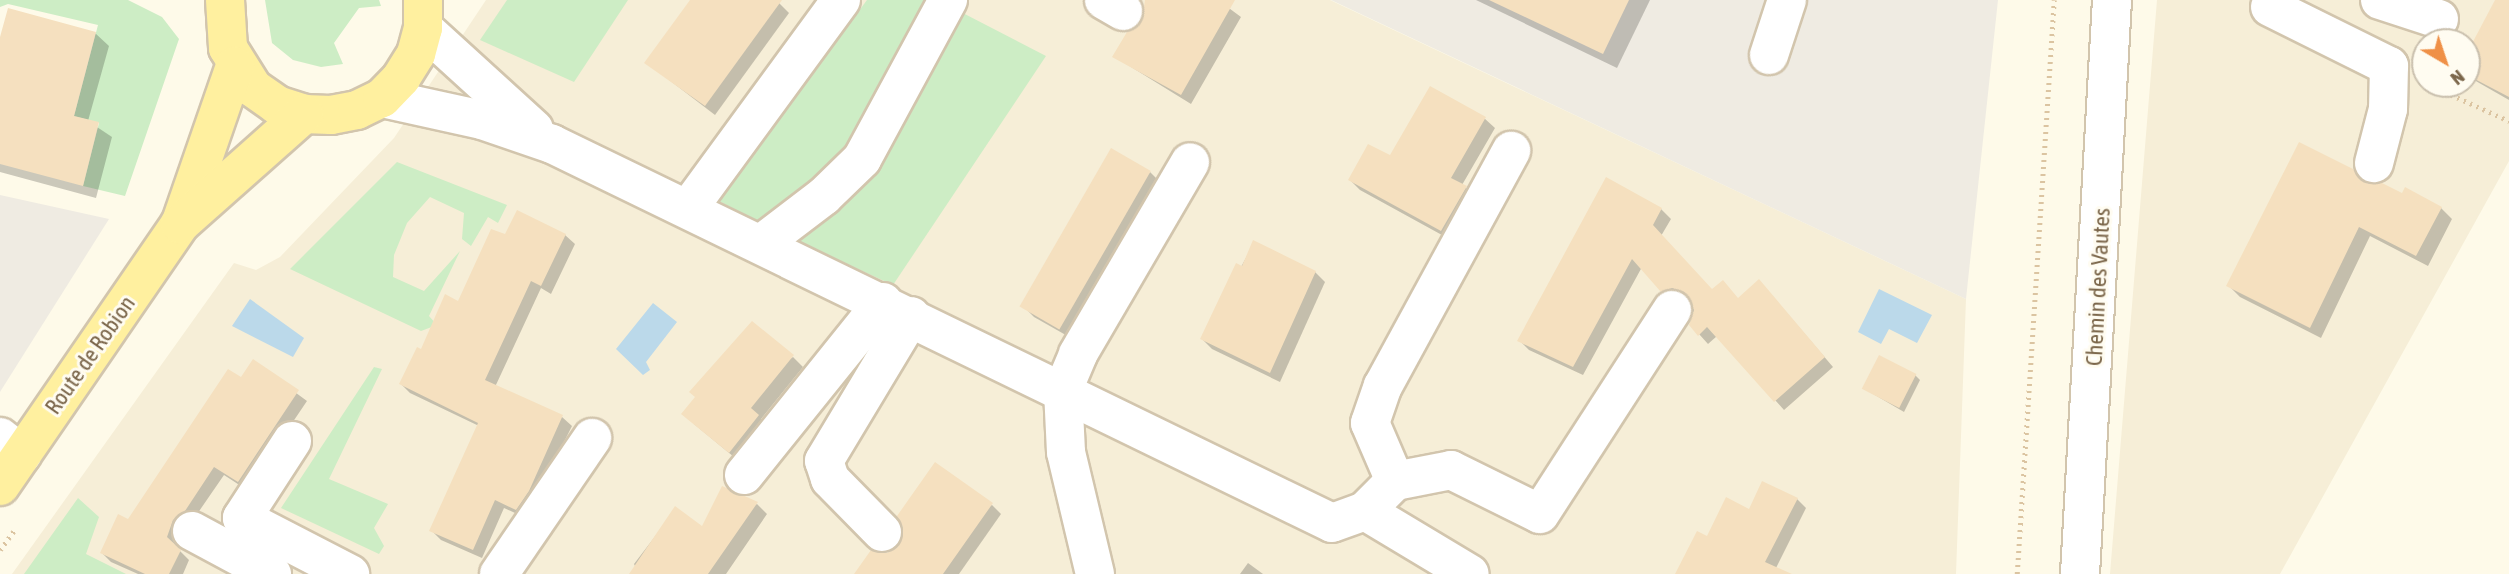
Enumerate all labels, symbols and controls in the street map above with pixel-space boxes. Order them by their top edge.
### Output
north arrow [2411,28,2481,98]
text: N [2447,66,2469,90]
street label: Chemin des Vautes [2080,207,2116,367]
street label: Route de Robion [39,290,141,420]

